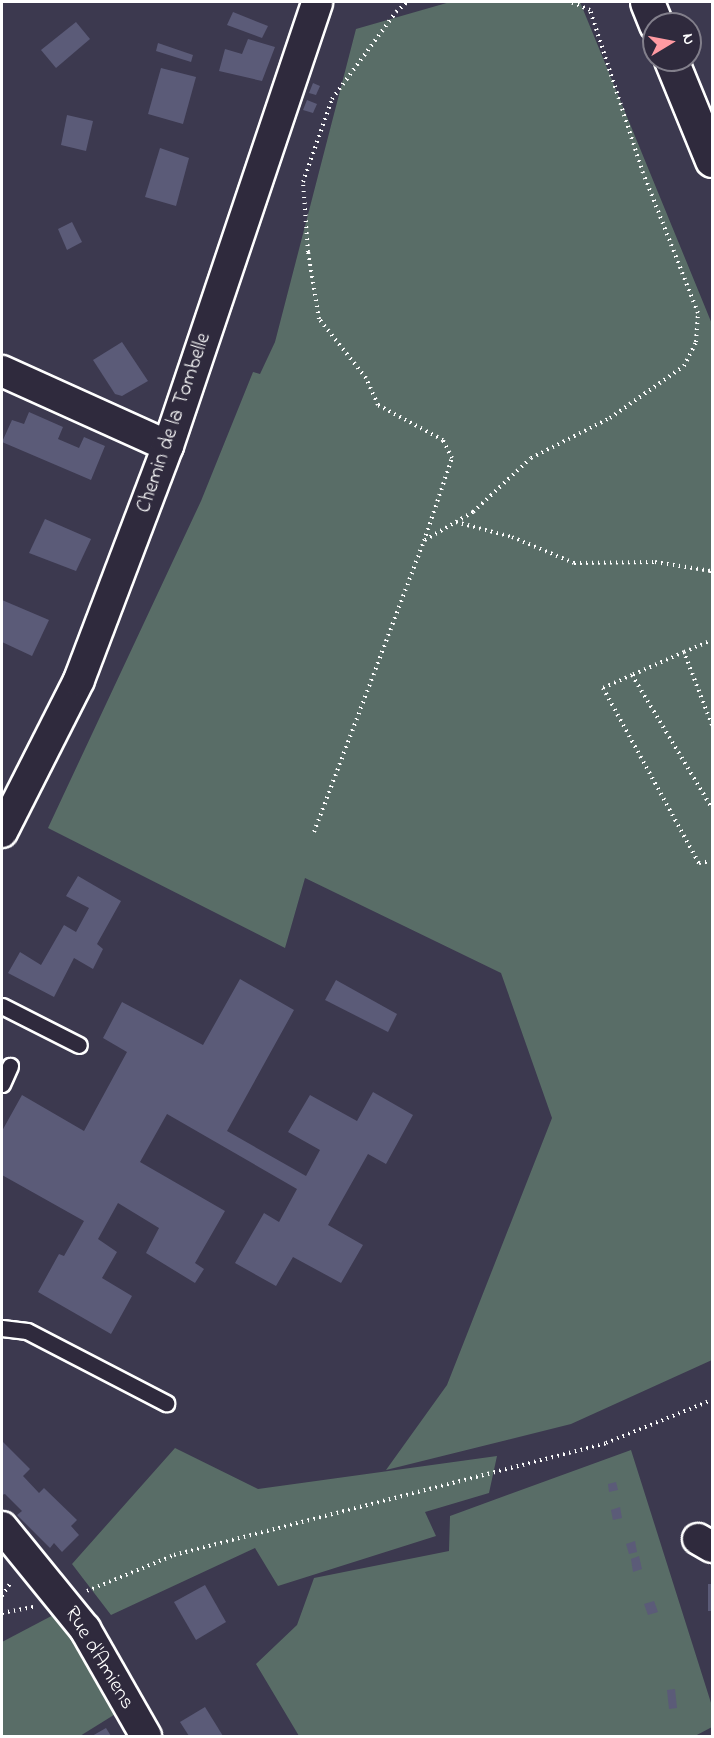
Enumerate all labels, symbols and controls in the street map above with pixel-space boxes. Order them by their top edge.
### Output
north arrow [642,12,702,72]
text: N [675,32,701,47]
street label: Chemin de la Tombelle [131,330,217,516]
street label: Rue d'Amiens [58,1602,140,1714]

